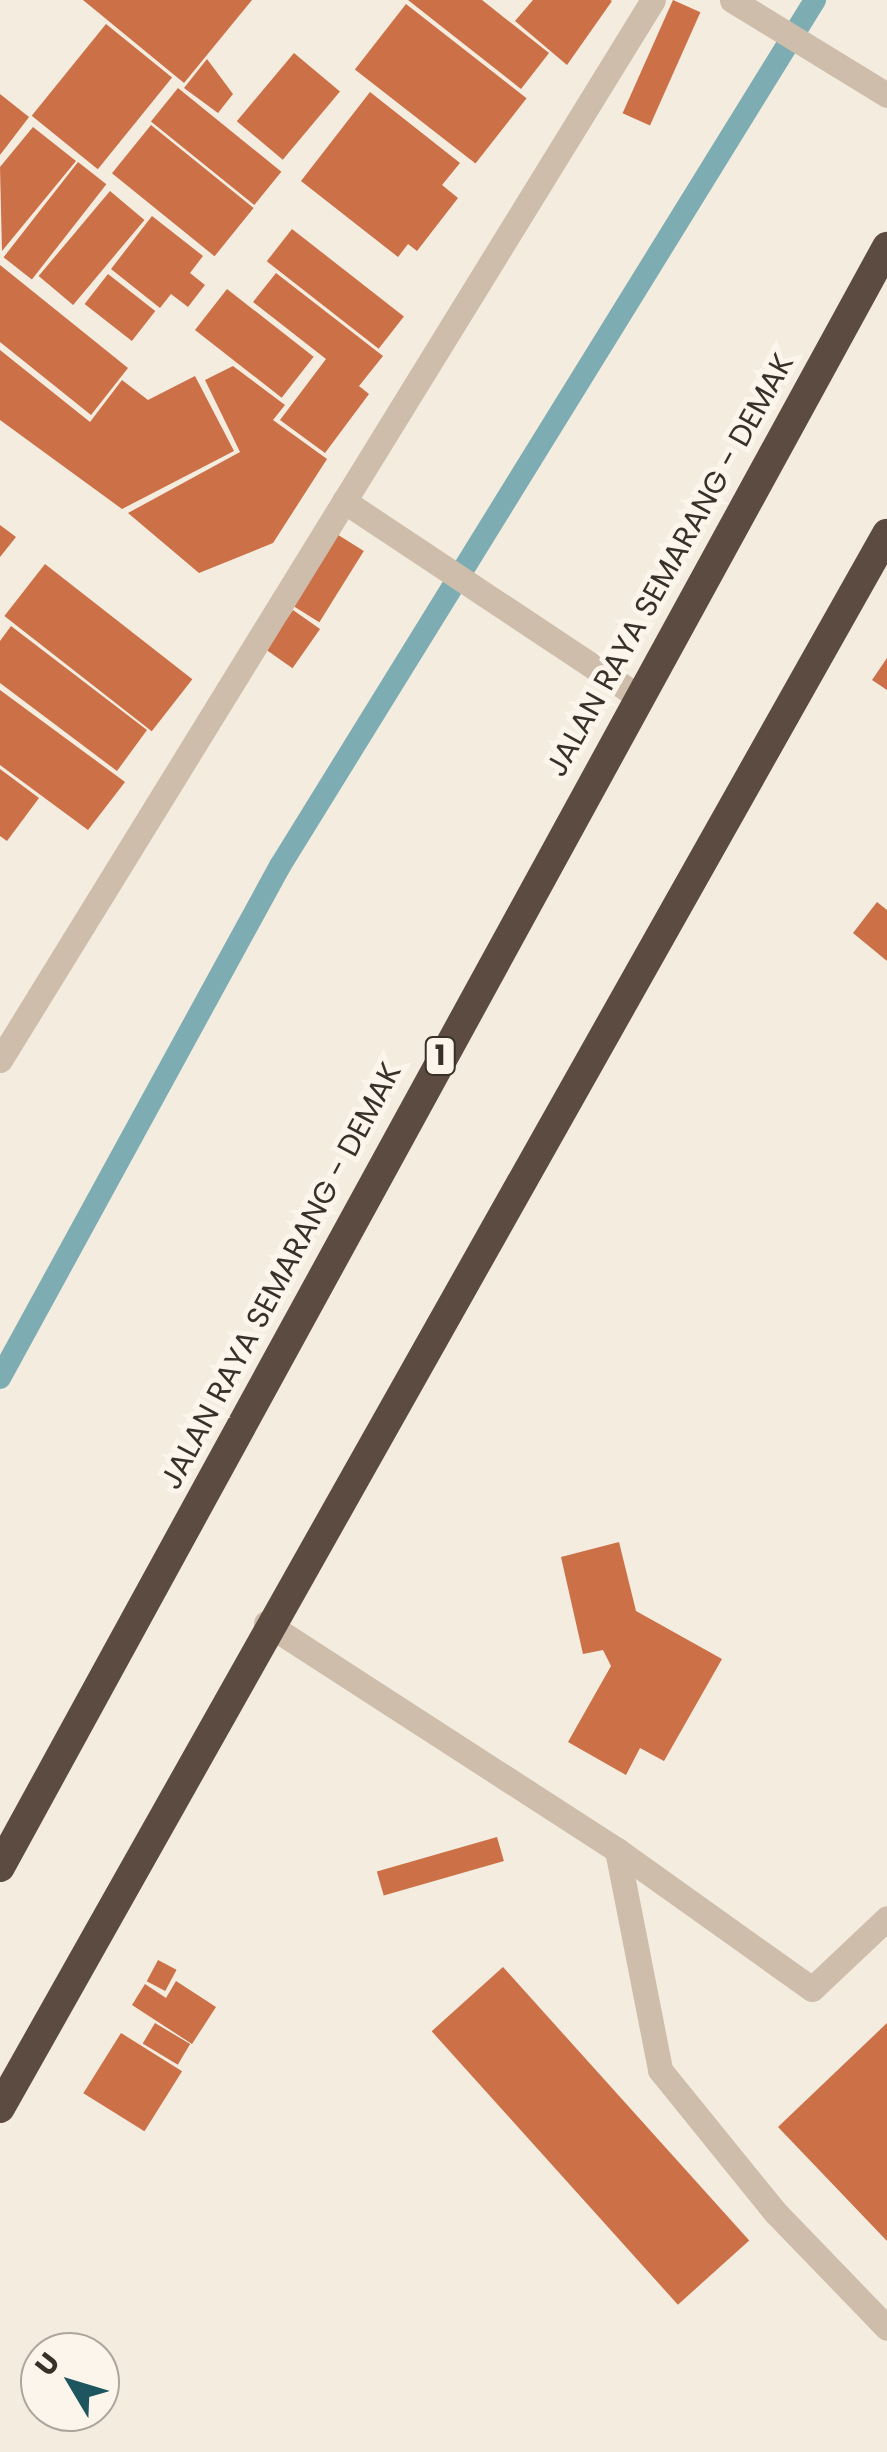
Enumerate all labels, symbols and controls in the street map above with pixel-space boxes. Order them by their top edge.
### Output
street label: JALAN RAYA SEMARANG - DEMAK [538,347,802,783]
road number: 1 [422,1033,458,1079]
street label: JALAN RAYA SEMARANG - DEMAK [153,1057,409,1495]
north arrow [20,2332,120,2432]
text: U [26,2345,69,2384]

